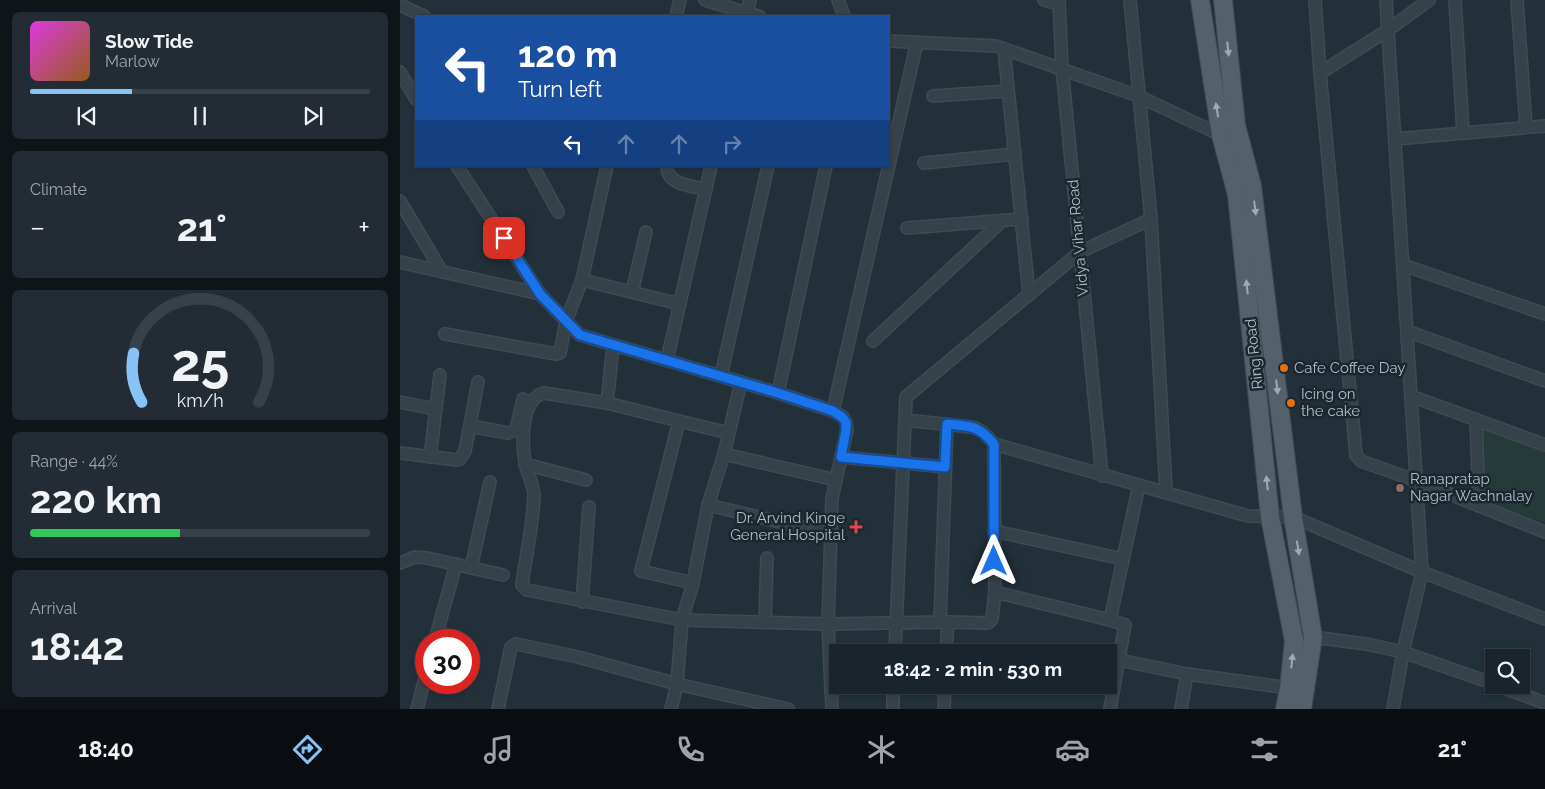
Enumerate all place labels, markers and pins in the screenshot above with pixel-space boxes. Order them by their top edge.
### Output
pin [483,217,525,259]
place label: Cafe Coffee Day [1294,359,1406,377]
marker: Cafe Coffee Day [1278,362,1290,374]
place label: Icing on the cake [1301,385,1360,420]
marker: Icing on the cake [1285,397,1297,409]
place label: Ranapratap Nagar Wachnalay [1410,470,1532,505]
marker: Ranapratap Nagar Wachnalay [1394,482,1406,494]
place label: Dr. Arvind Kinge General Hospital [730,509,846,544]
marker: Dr. Arvind Kinge General Hospital [849,520,863,534]

